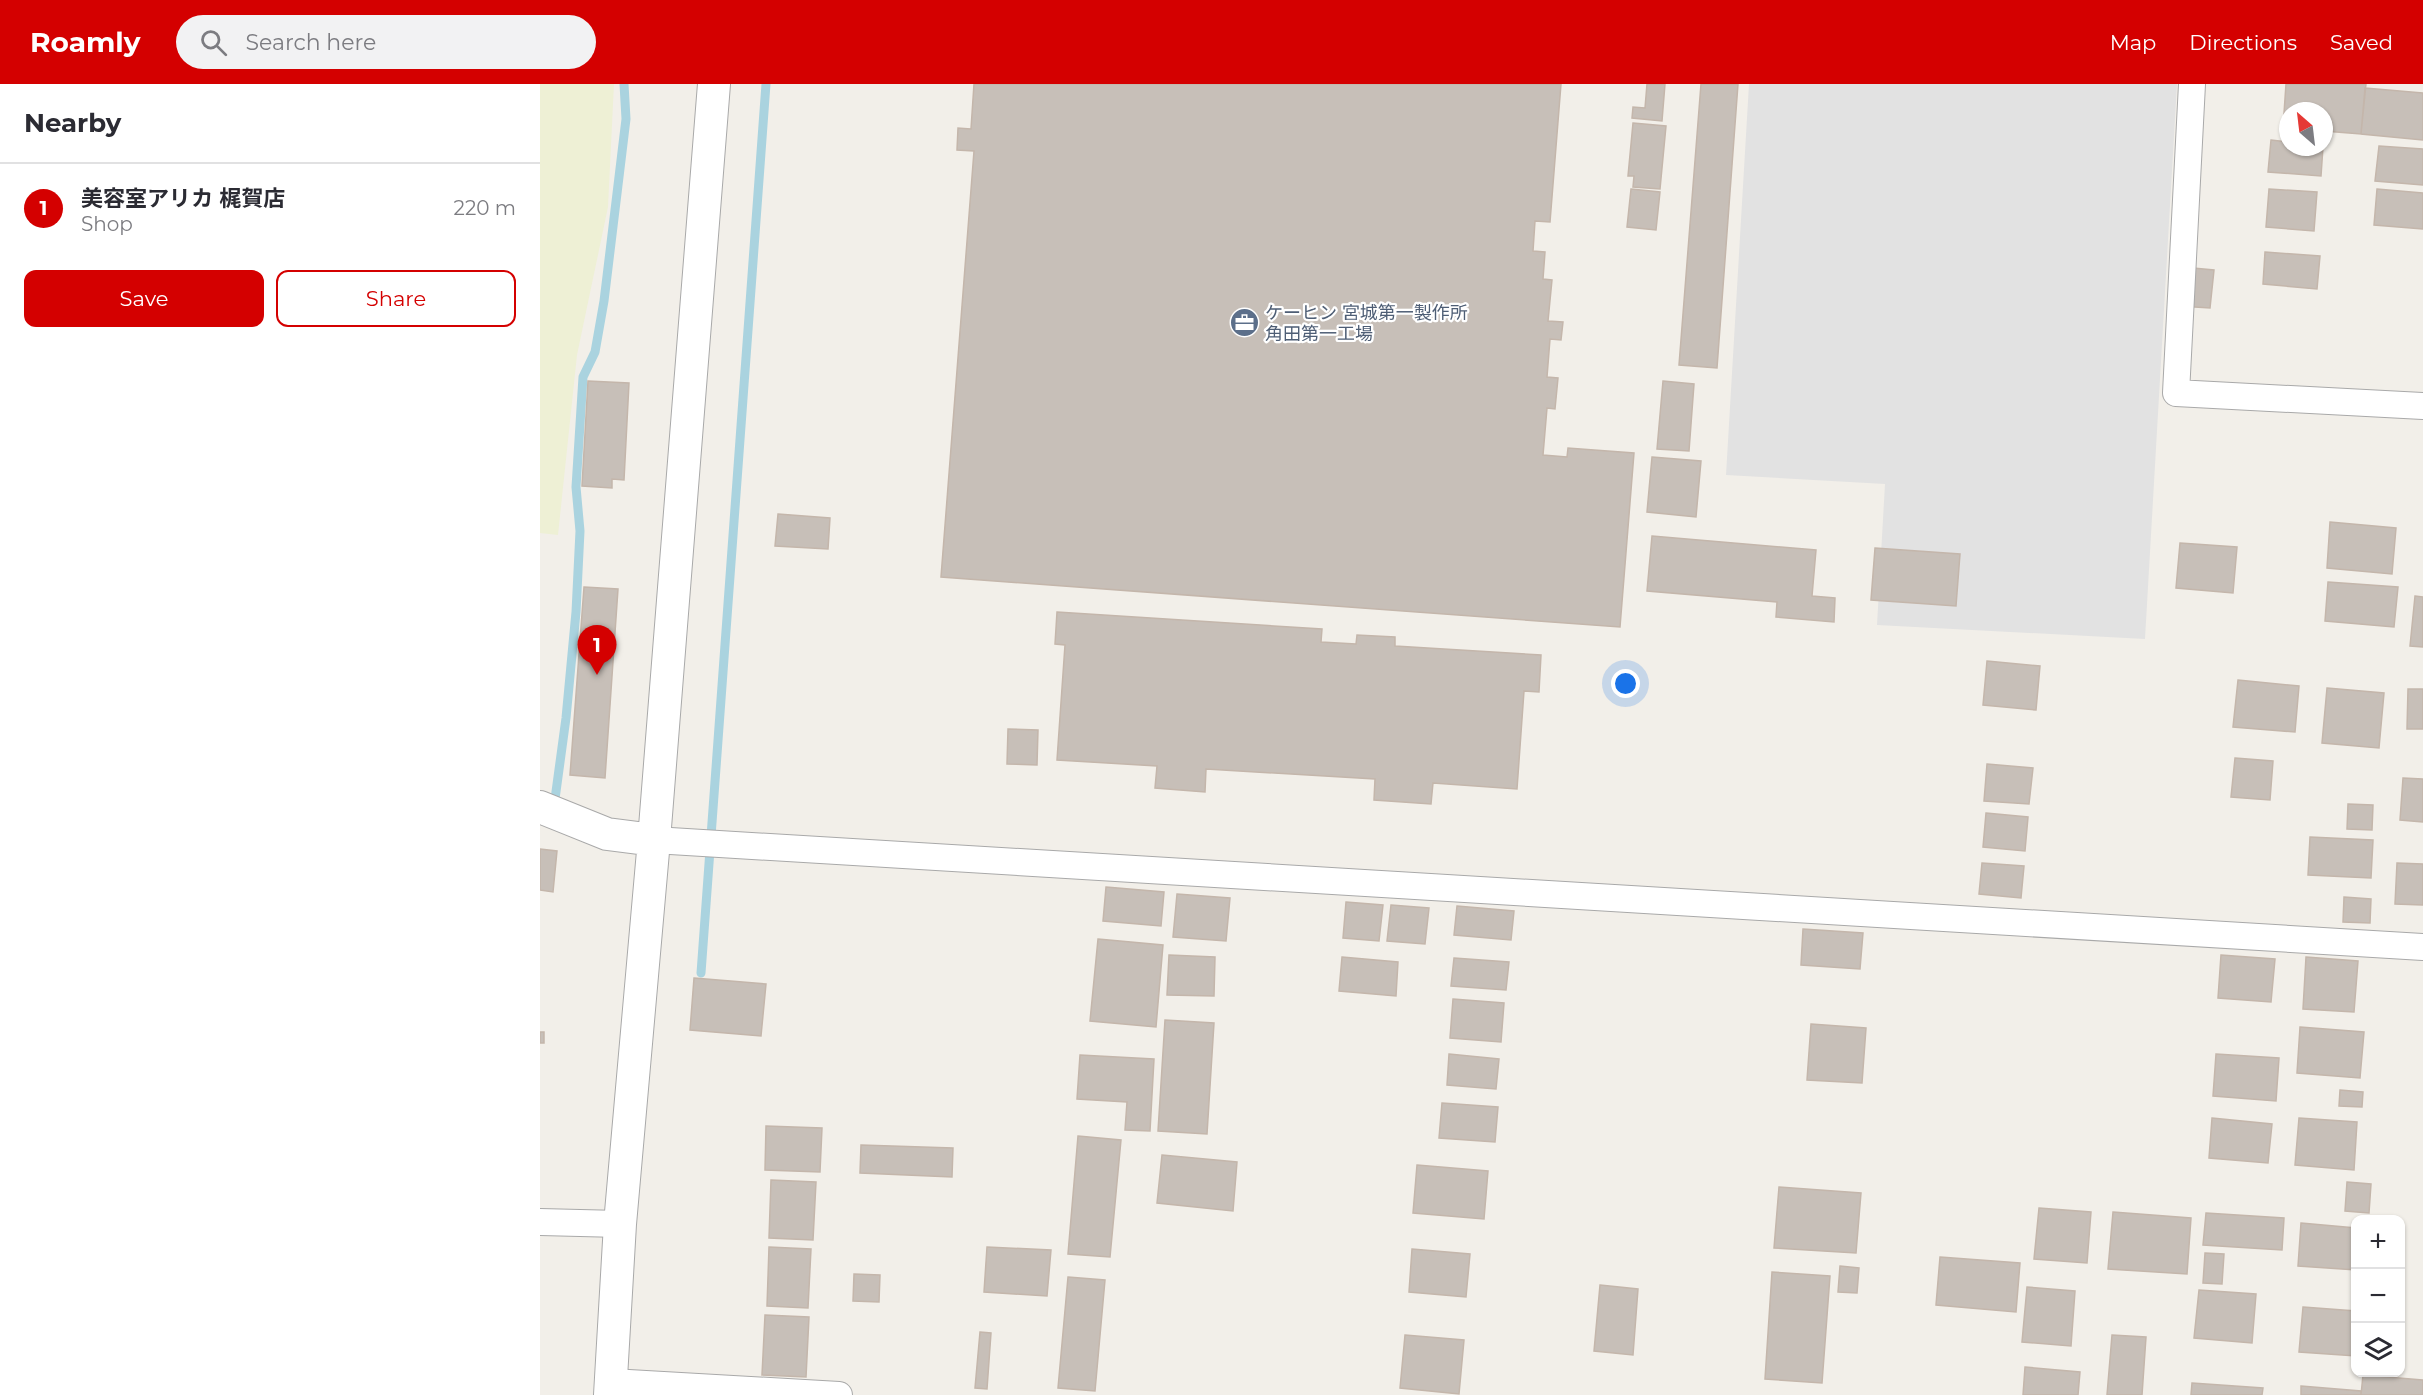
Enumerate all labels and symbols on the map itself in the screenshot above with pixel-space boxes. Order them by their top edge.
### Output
north arrow [2279,102,2333,156]
place label: ケーヒン 宮城第一製作所 角田第一工場 [1265,302,1468,345]
office icon: ケーヒン 宮城第一製作所 角田第一工場 [1228,307,1260,339]
pin: 1 [578,626,616,675]
your location [1611,669,1640,698]

